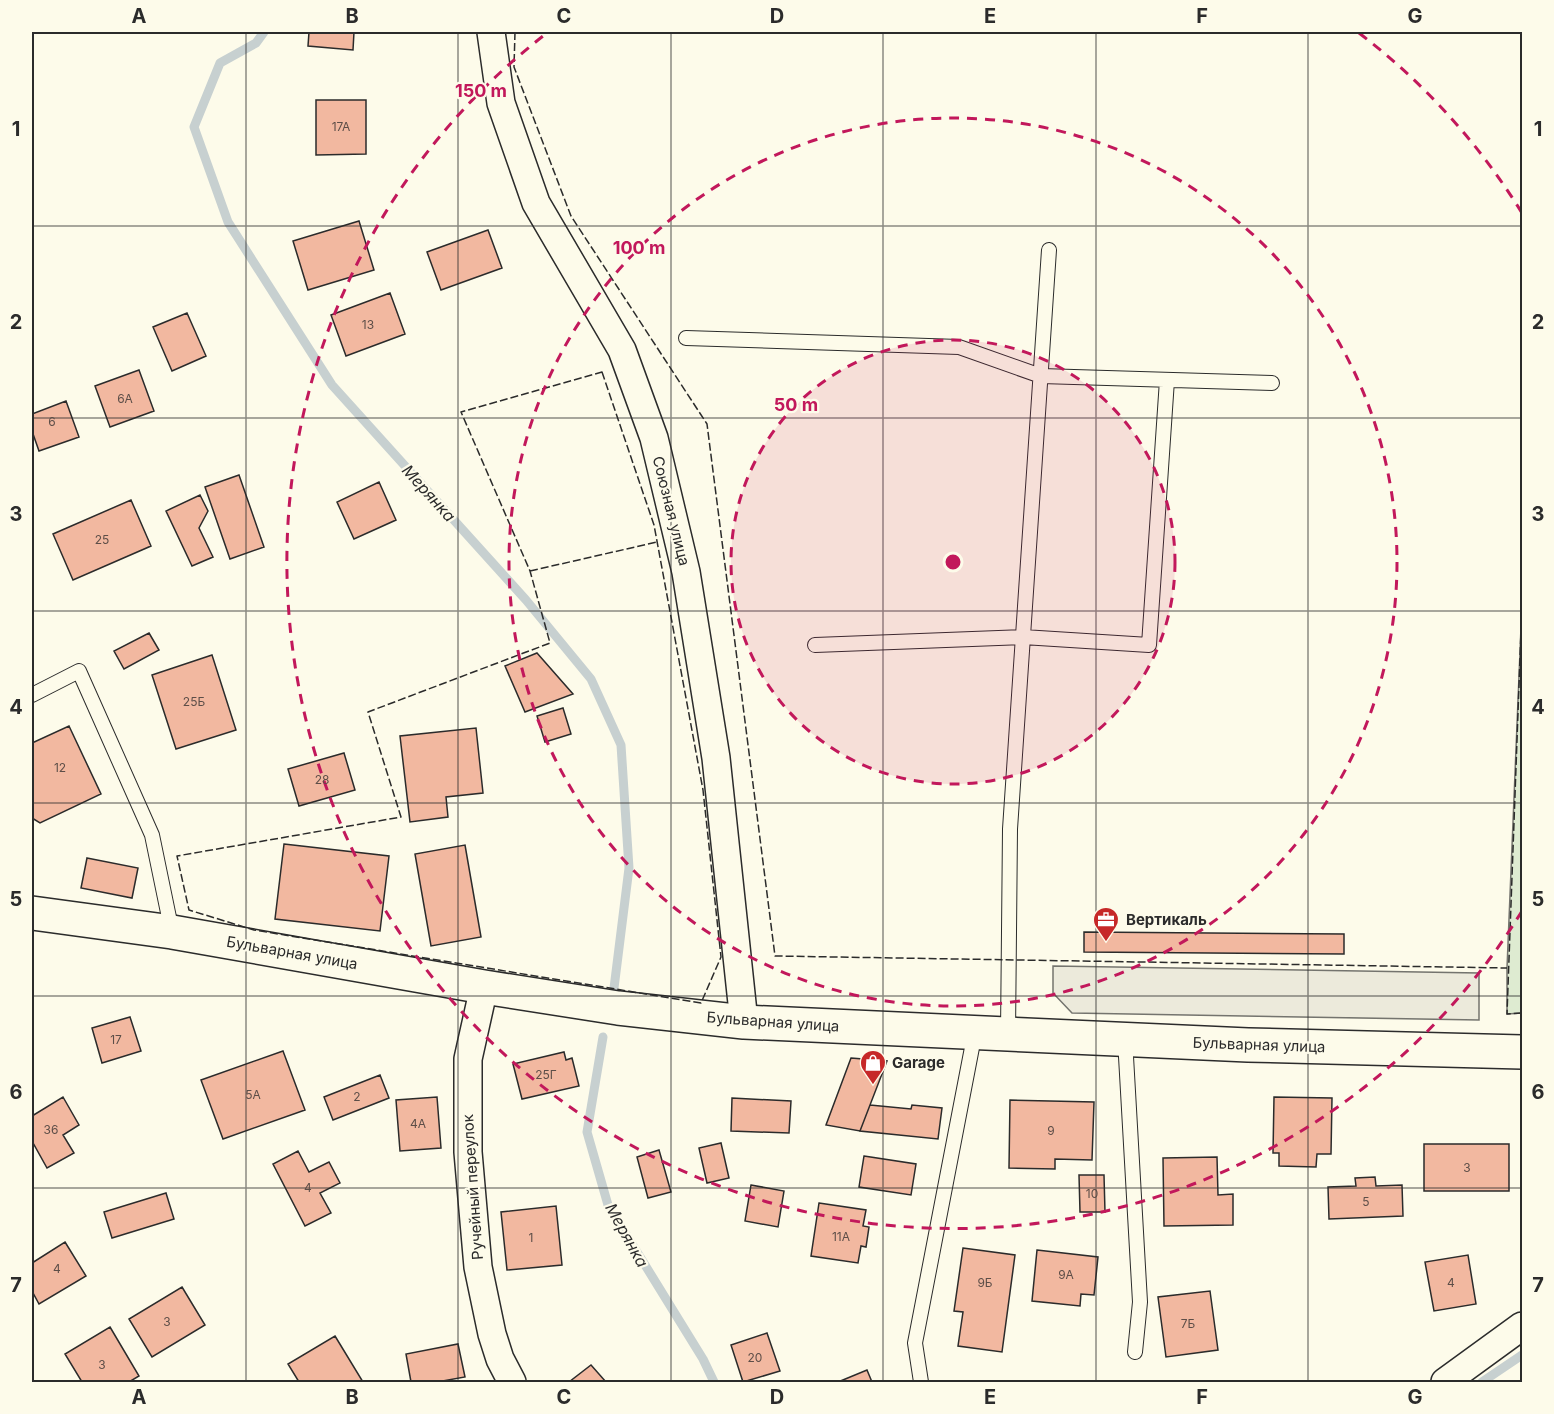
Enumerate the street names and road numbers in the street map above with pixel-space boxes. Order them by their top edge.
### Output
street label: Союзная улица [649,454,694,568]
street label: Бульварная улица [225,932,359,973]
street label: Бульварная улица [706,1007,840,1036]
street label: Бульварная улица [1192,1033,1326,1056]
street label: Ручейный переулок [458,1114,487,1260]

